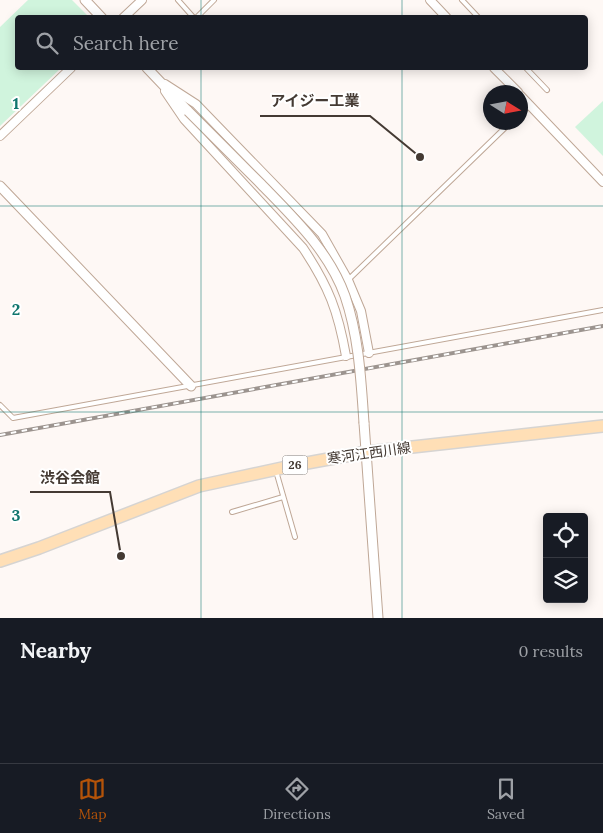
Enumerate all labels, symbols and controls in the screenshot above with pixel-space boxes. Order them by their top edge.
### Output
search box [15,15,588,70]
icon: search [33,29,61,57]
text: Search here [73,31,179,55]
north arrow [483,85,528,130]
callout: アイジー工業 [260,86,370,116]
text: アイジー工業 [270,91,360,110]
text: 1 [13,93,19,113]
text: 2 [12,299,20,319]
street label: 寒河江西川線 [326,438,412,468]
road number: 26 [282,456,308,474]
callout: 渋谷会館 [30,462,110,492]
text: 渋谷会館 [40,468,100,487]
text: 3 [12,505,21,525]
map controls [543,513,588,603]
button: locate [543,513,588,558]
button: layers [543,558,588,603]
text: Nearby [20,637,91,664]
text: 0 results [518,641,583,661]
tab: Map [78,775,107,823]
tab: Directions [263,775,331,823]
tab: Saved [487,775,525,823]

